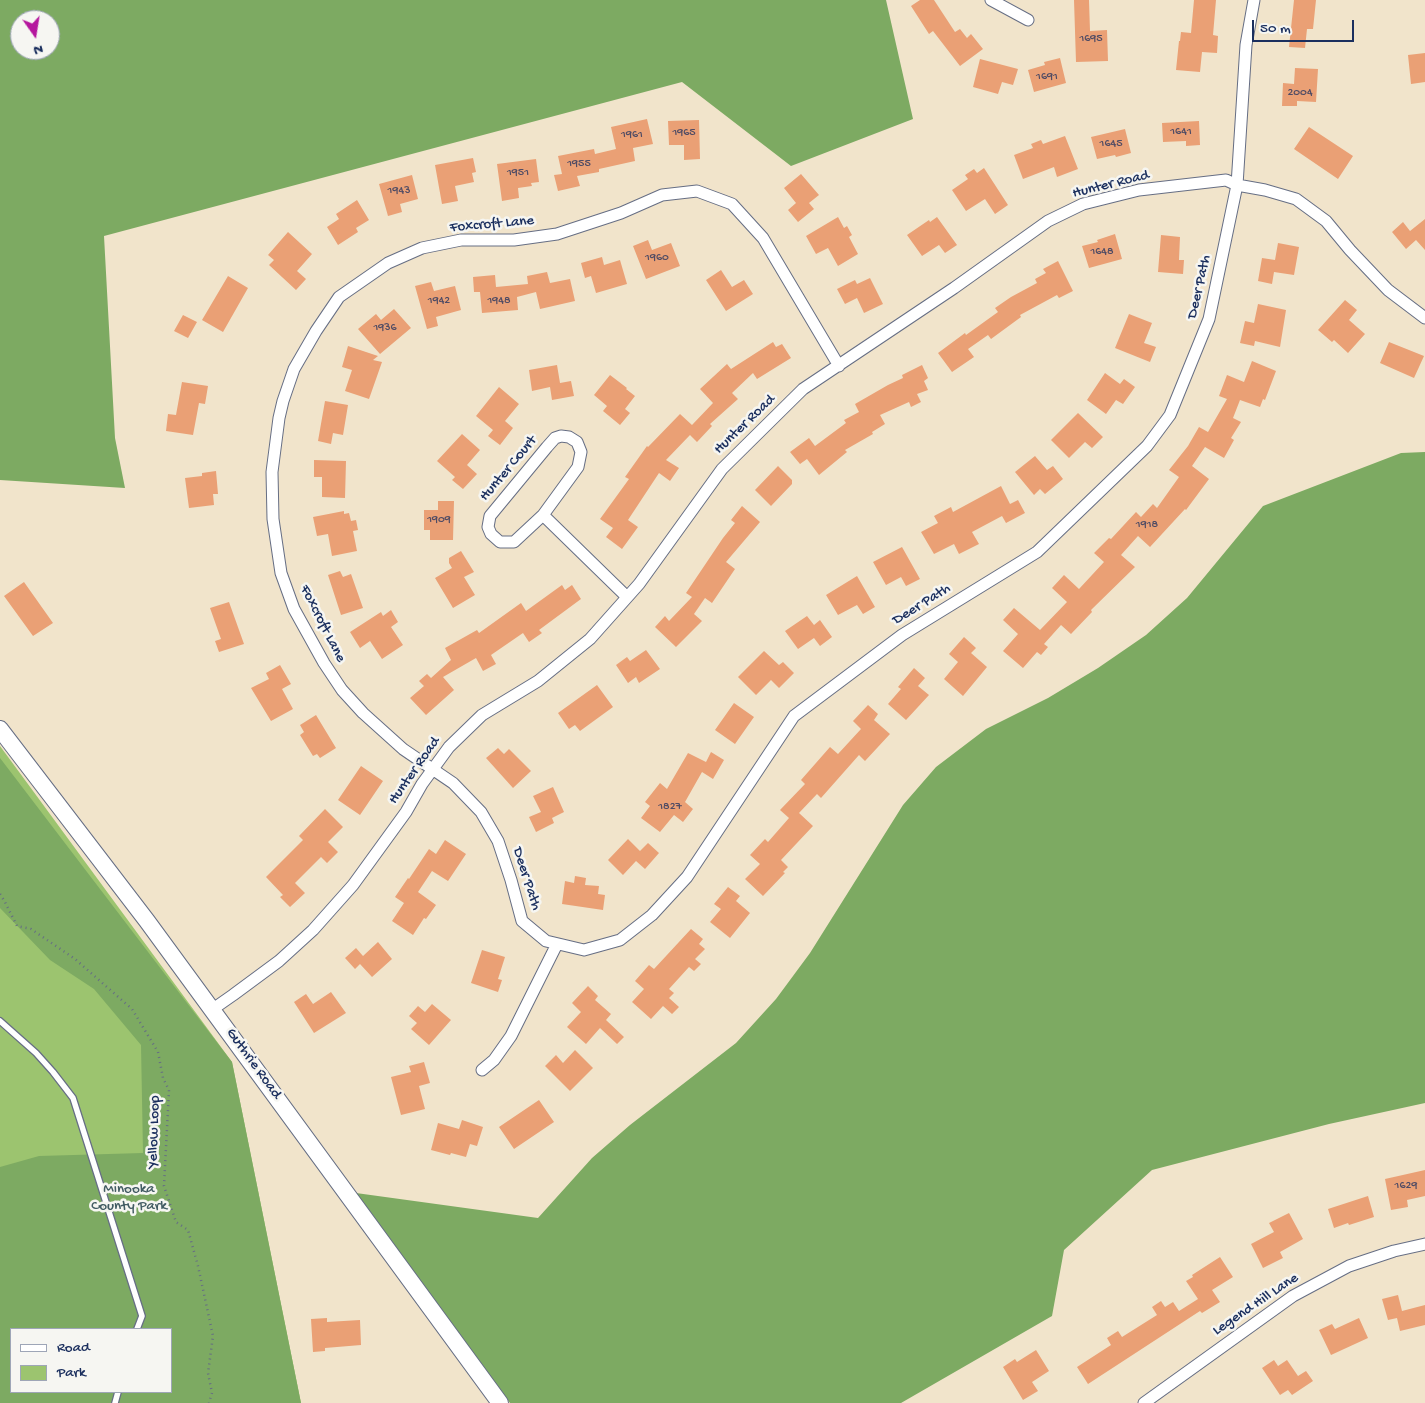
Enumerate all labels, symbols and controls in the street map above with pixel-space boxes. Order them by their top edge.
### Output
north arrow [10,10,60,60]
scale bar [1255,10,1358,42]
text: 50 m [1260,20,1291,38]
house number: 1695 [1079,32,1103,46]
text: N [32,40,45,58]
house number: 1691 [1036,70,1058,84]
house number: 2004 [1287,86,1313,100]
house number: 1641 [1170,125,1192,139]
house number: 1965 [672,126,696,140]
house number: 1961 [621,128,643,142]
house number: 1645 [1100,137,1122,151]
house number: 1955 [567,157,591,171]
house number: 1951 [507,166,529,180]
street label: Hunter Road [1071,167,1151,203]
house number: 1943 [388,184,410,198]
street label: Foxcroft Lane [449,212,535,238]
house number: 1648 [1090,245,1114,259]
house number: 1960 [645,251,669,265]
street label: Deer Path [1184,253,1216,321]
house number: 1942 [428,294,450,308]
house number: 1948 [487,294,511,308]
house number: 1936 [373,321,397,335]
street label: Hunter Road [711,391,779,459]
street label: Hunter Court [476,433,542,505]
house number: 1909 [427,513,451,527]
house number: 1918 [1136,518,1158,532]
street label: Deer Path [890,580,954,630]
street label: Foxcroft Lane [295,582,349,666]
street label: Hunter Road [385,734,445,808]
house number: 1827 [658,800,682,814]
street label: Deer Path [507,845,545,913]
street label: Guthrie Road [221,1025,285,1103]
street label: Yellow Loop [145,1095,165,1169]
house number: 1629 [1395,1179,1417,1193]
park label: Minooka County Park [91,1181,167,1216]
street label: Legend Hill Lane [1210,1270,1302,1340]
legend [10,1328,172,1393]
text: Road [57,1339,90,1357]
text: Park [57,1364,86,1382]

